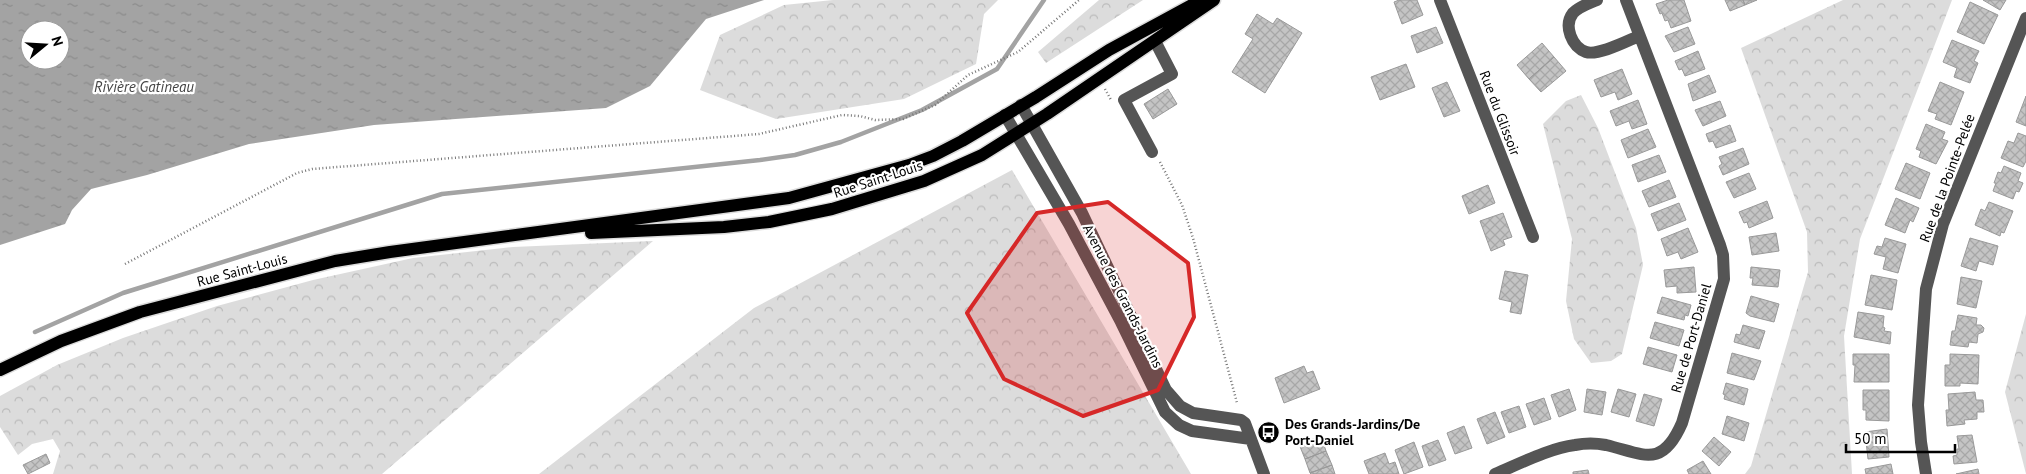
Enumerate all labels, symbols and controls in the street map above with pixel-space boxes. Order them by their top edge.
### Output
north arrow [20,20,70,70]
text: N [47,34,67,48]
street label: Rue du Glissoir [1476,68,1525,158]
water label: Rivière Gatineau [94,77,194,96]
street label: Rue de la Pointe-Pelée [1915,111,1979,245]
street label: Rue Saint-Louis [831,156,925,202]
street label: Avenue des Grands-Jardins [1079,221,1167,371]
street label: Rue Saint-Louis [195,249,289,291]
street label: Rue de Port-Daniel [1667,281,1715,395]
place label: Des Grands-Jardins/De Port-Daniel [1285,415,1420,449]
bus stop icon: Des Grands-Jardins/De Port-Daniel [1257,420,1281,444]
scale bar [1846,422,1955,454]
text: 50 m [1854,429,1887,448]

